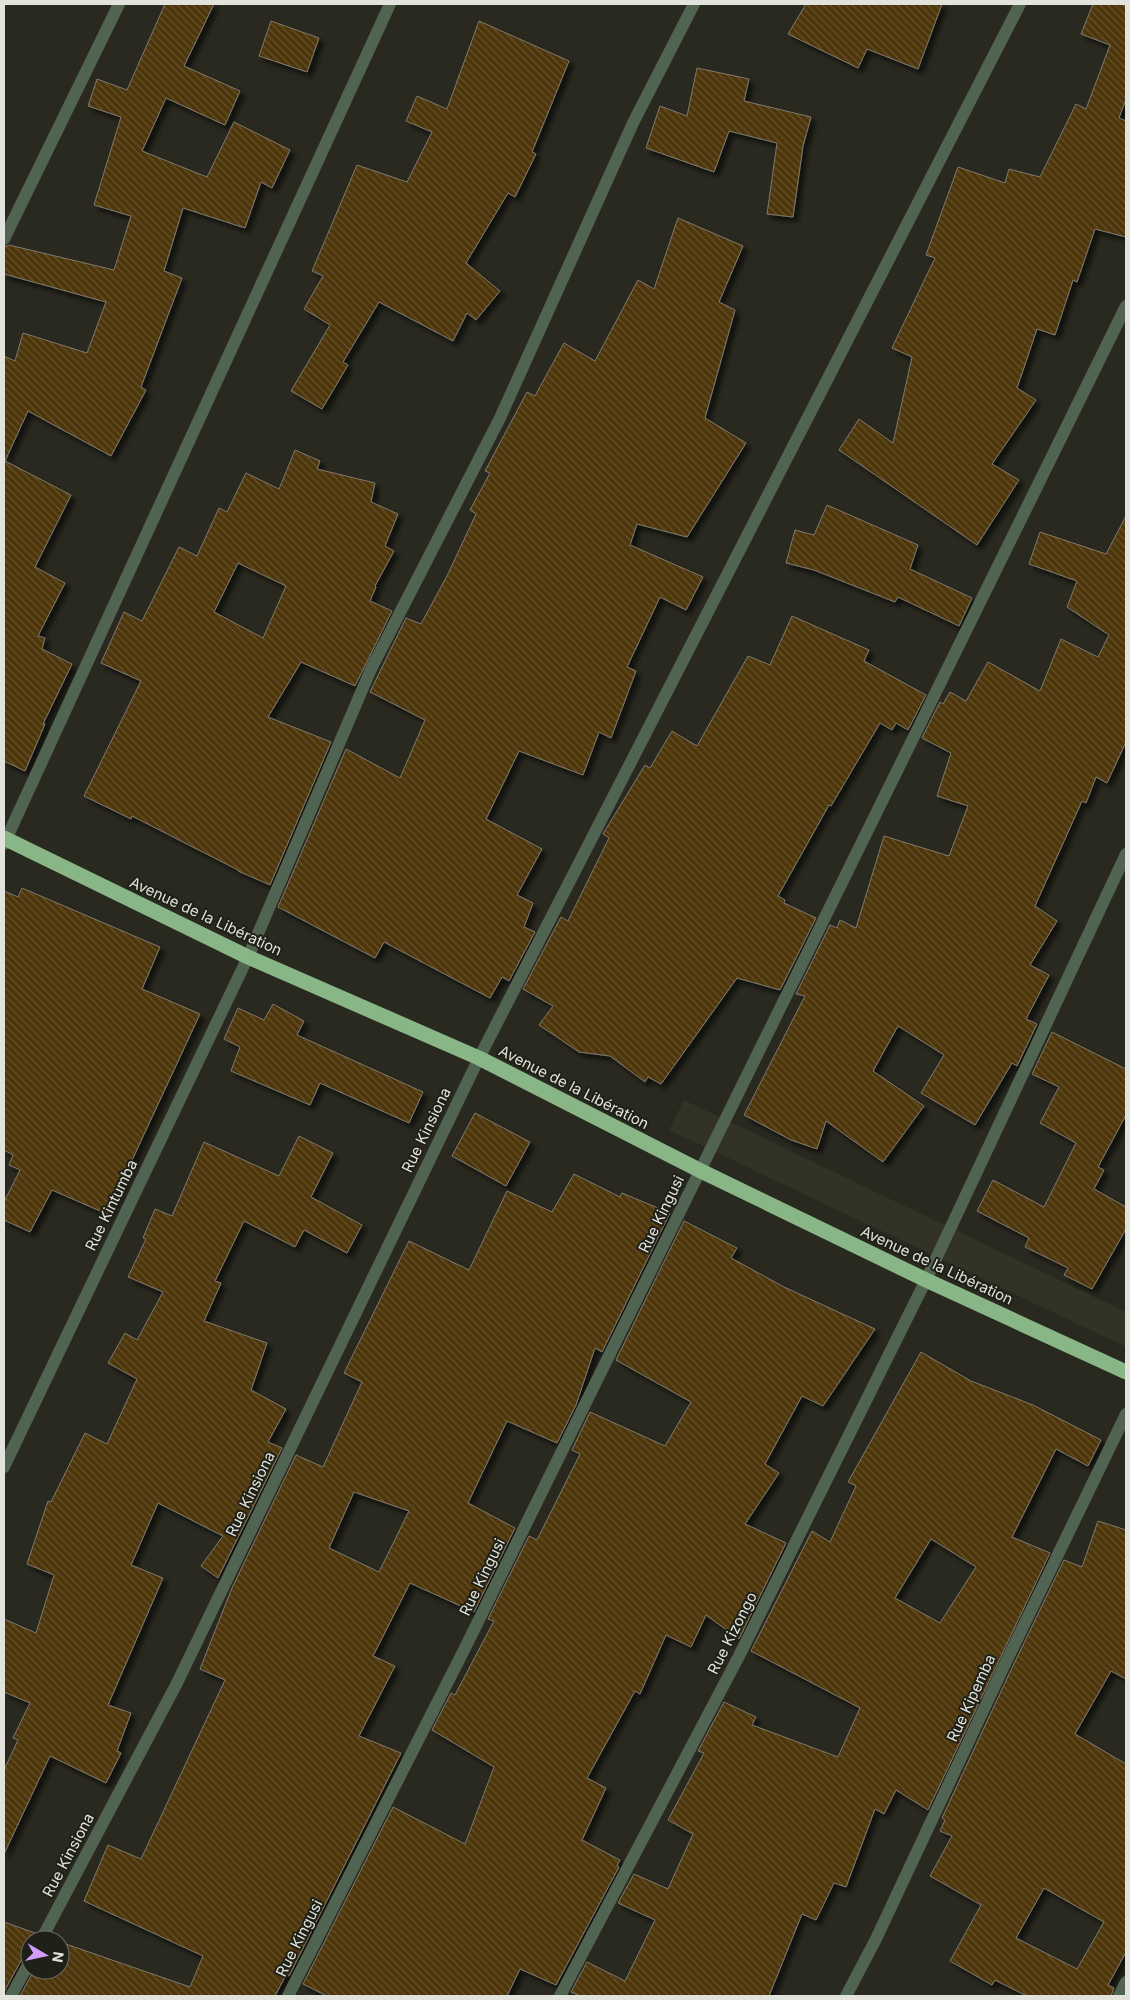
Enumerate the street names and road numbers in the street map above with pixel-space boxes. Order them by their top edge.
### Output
street label: Avenue de la Libération [127,872,285,960]
street label: Avenue de la Libération [496,1041,652,1133]
street label: Rue Kinsiona [397,1084,455,1176]
street label: Rue Kintumba [81,1156,141,1254]
street label: Rue Kingusi [634,1172,688,1256]
street label: Avenue de la Libération [858,1221,1016,1309]
street label: Rue Kinsiona [221,1448,279,1540]
street label: Rue Kingusi [455,1535,509,1619]
street label: Rue Kizongo [703,1589,761,1677]
street label: Rue Kipemba [942,1651,1000,1745]
street label: Rue Kinsiona [38,1810,98,1900]
street label: Rue Kingusi [271,1896,327,1980]

